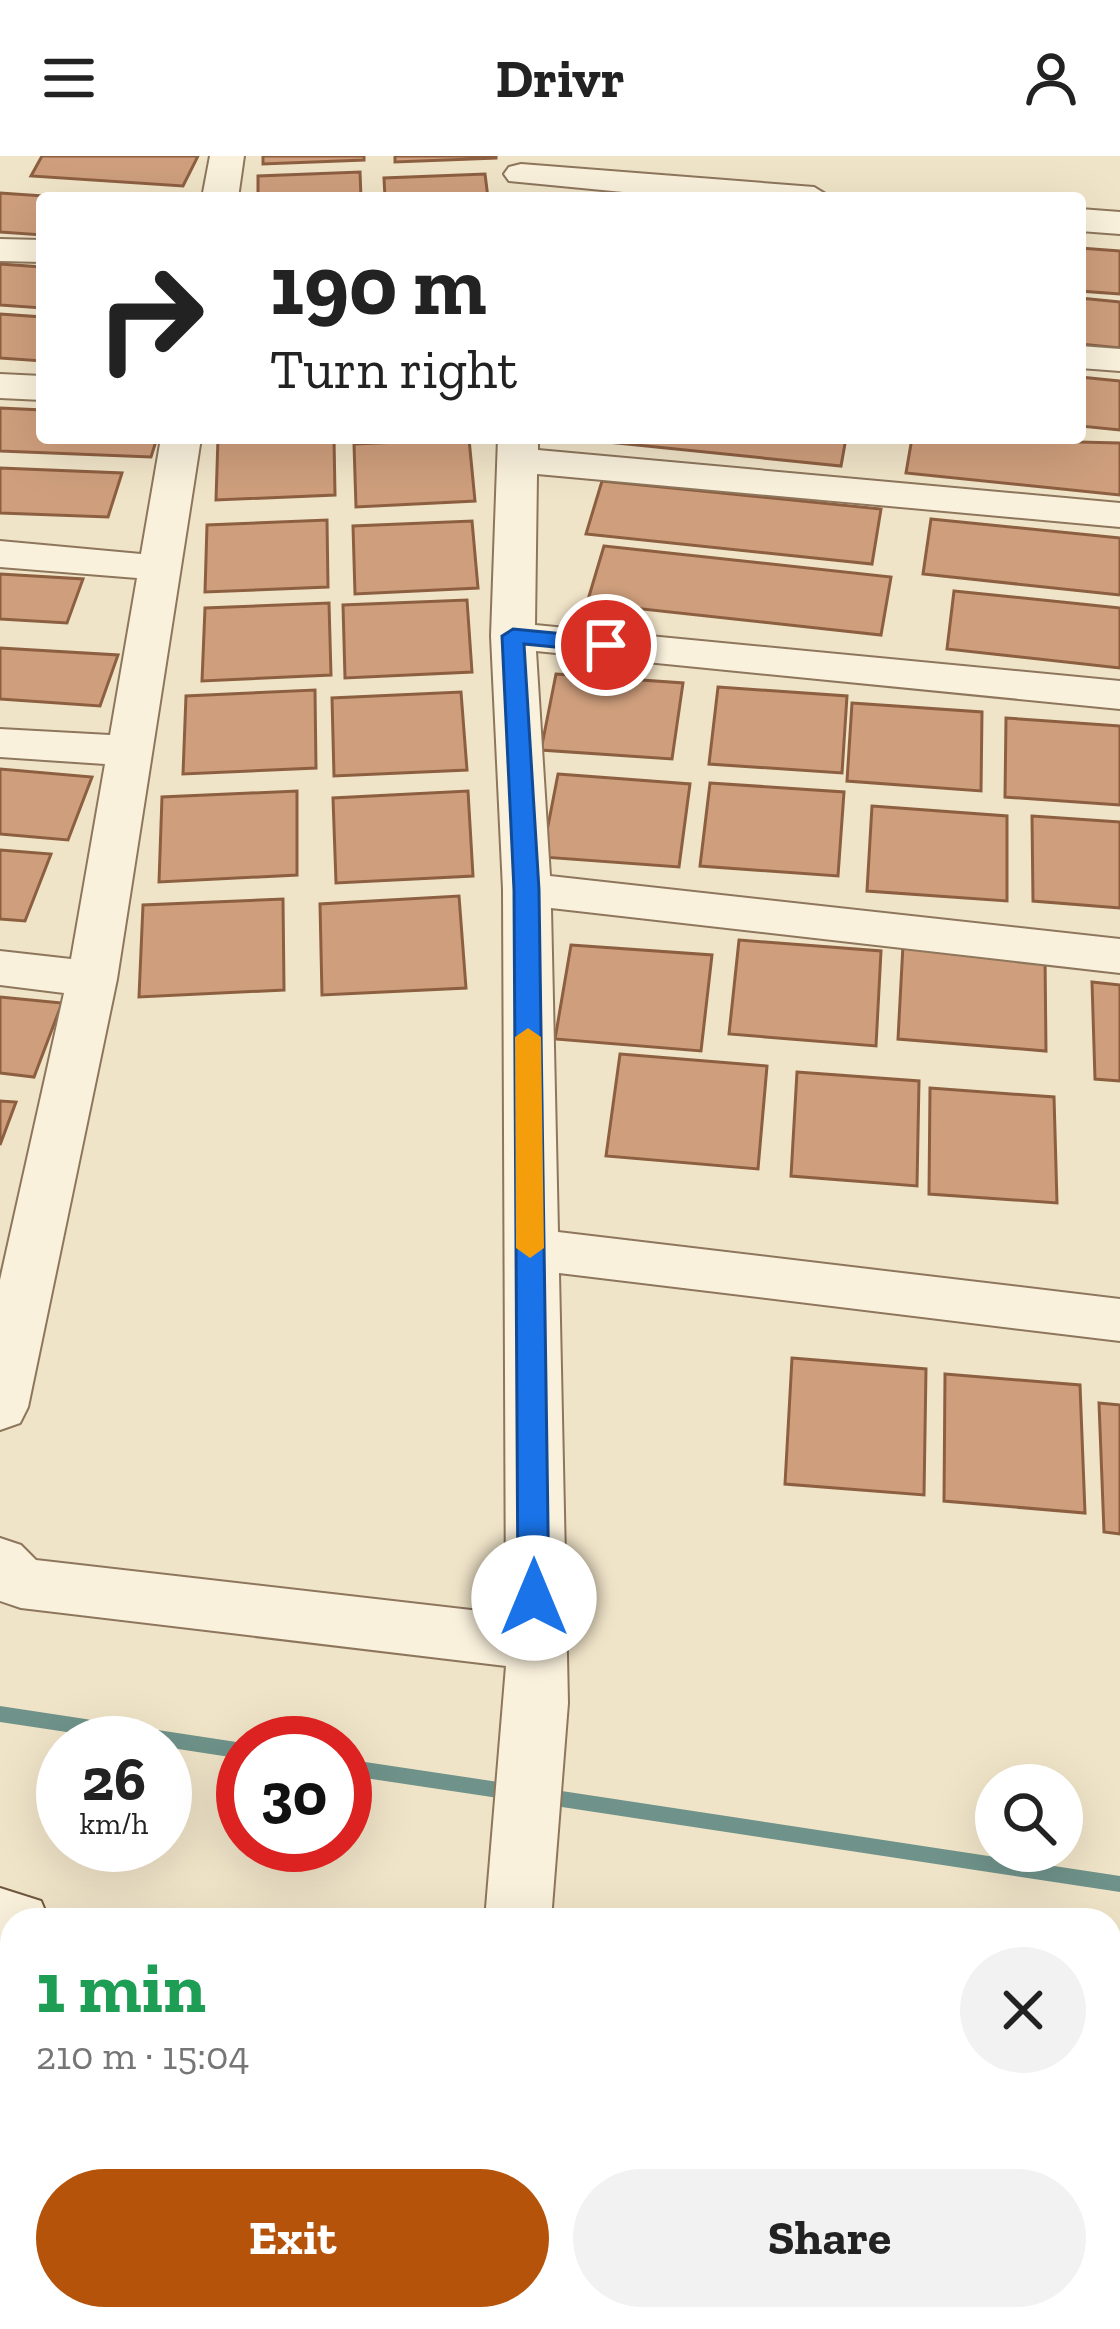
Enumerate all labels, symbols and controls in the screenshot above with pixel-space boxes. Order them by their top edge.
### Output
icon: menu [36,45,102,111]
icon: person [1018,45,1084,111]
text: Drivr [495,46,625,111]
text: 190 m [270,235,487,336]
icon: right [72,240,228,396]
text: Turn right [270,337,517,402]
pin [555,594,657,696]
icon: arrive [573,612,639,678]
position arrow [471,1535,597,1661]
speed limit sign: 30 [216,1716,372,1872]
text: 26 [82,1743,146,1815]
map controls [975,1764,1083,1872]
button: search [975,1764,1083,1872]
text: km/h [80,1806,148,1842]
text: 1 min [36,1944,206,2030]
button: close [960,1947,1086,2073]
text: 210 m · 15:04 [36,2032,250,2079]
button: Exit [36,2169,549,2307]
button: Share [573,2169,1086,2307]

